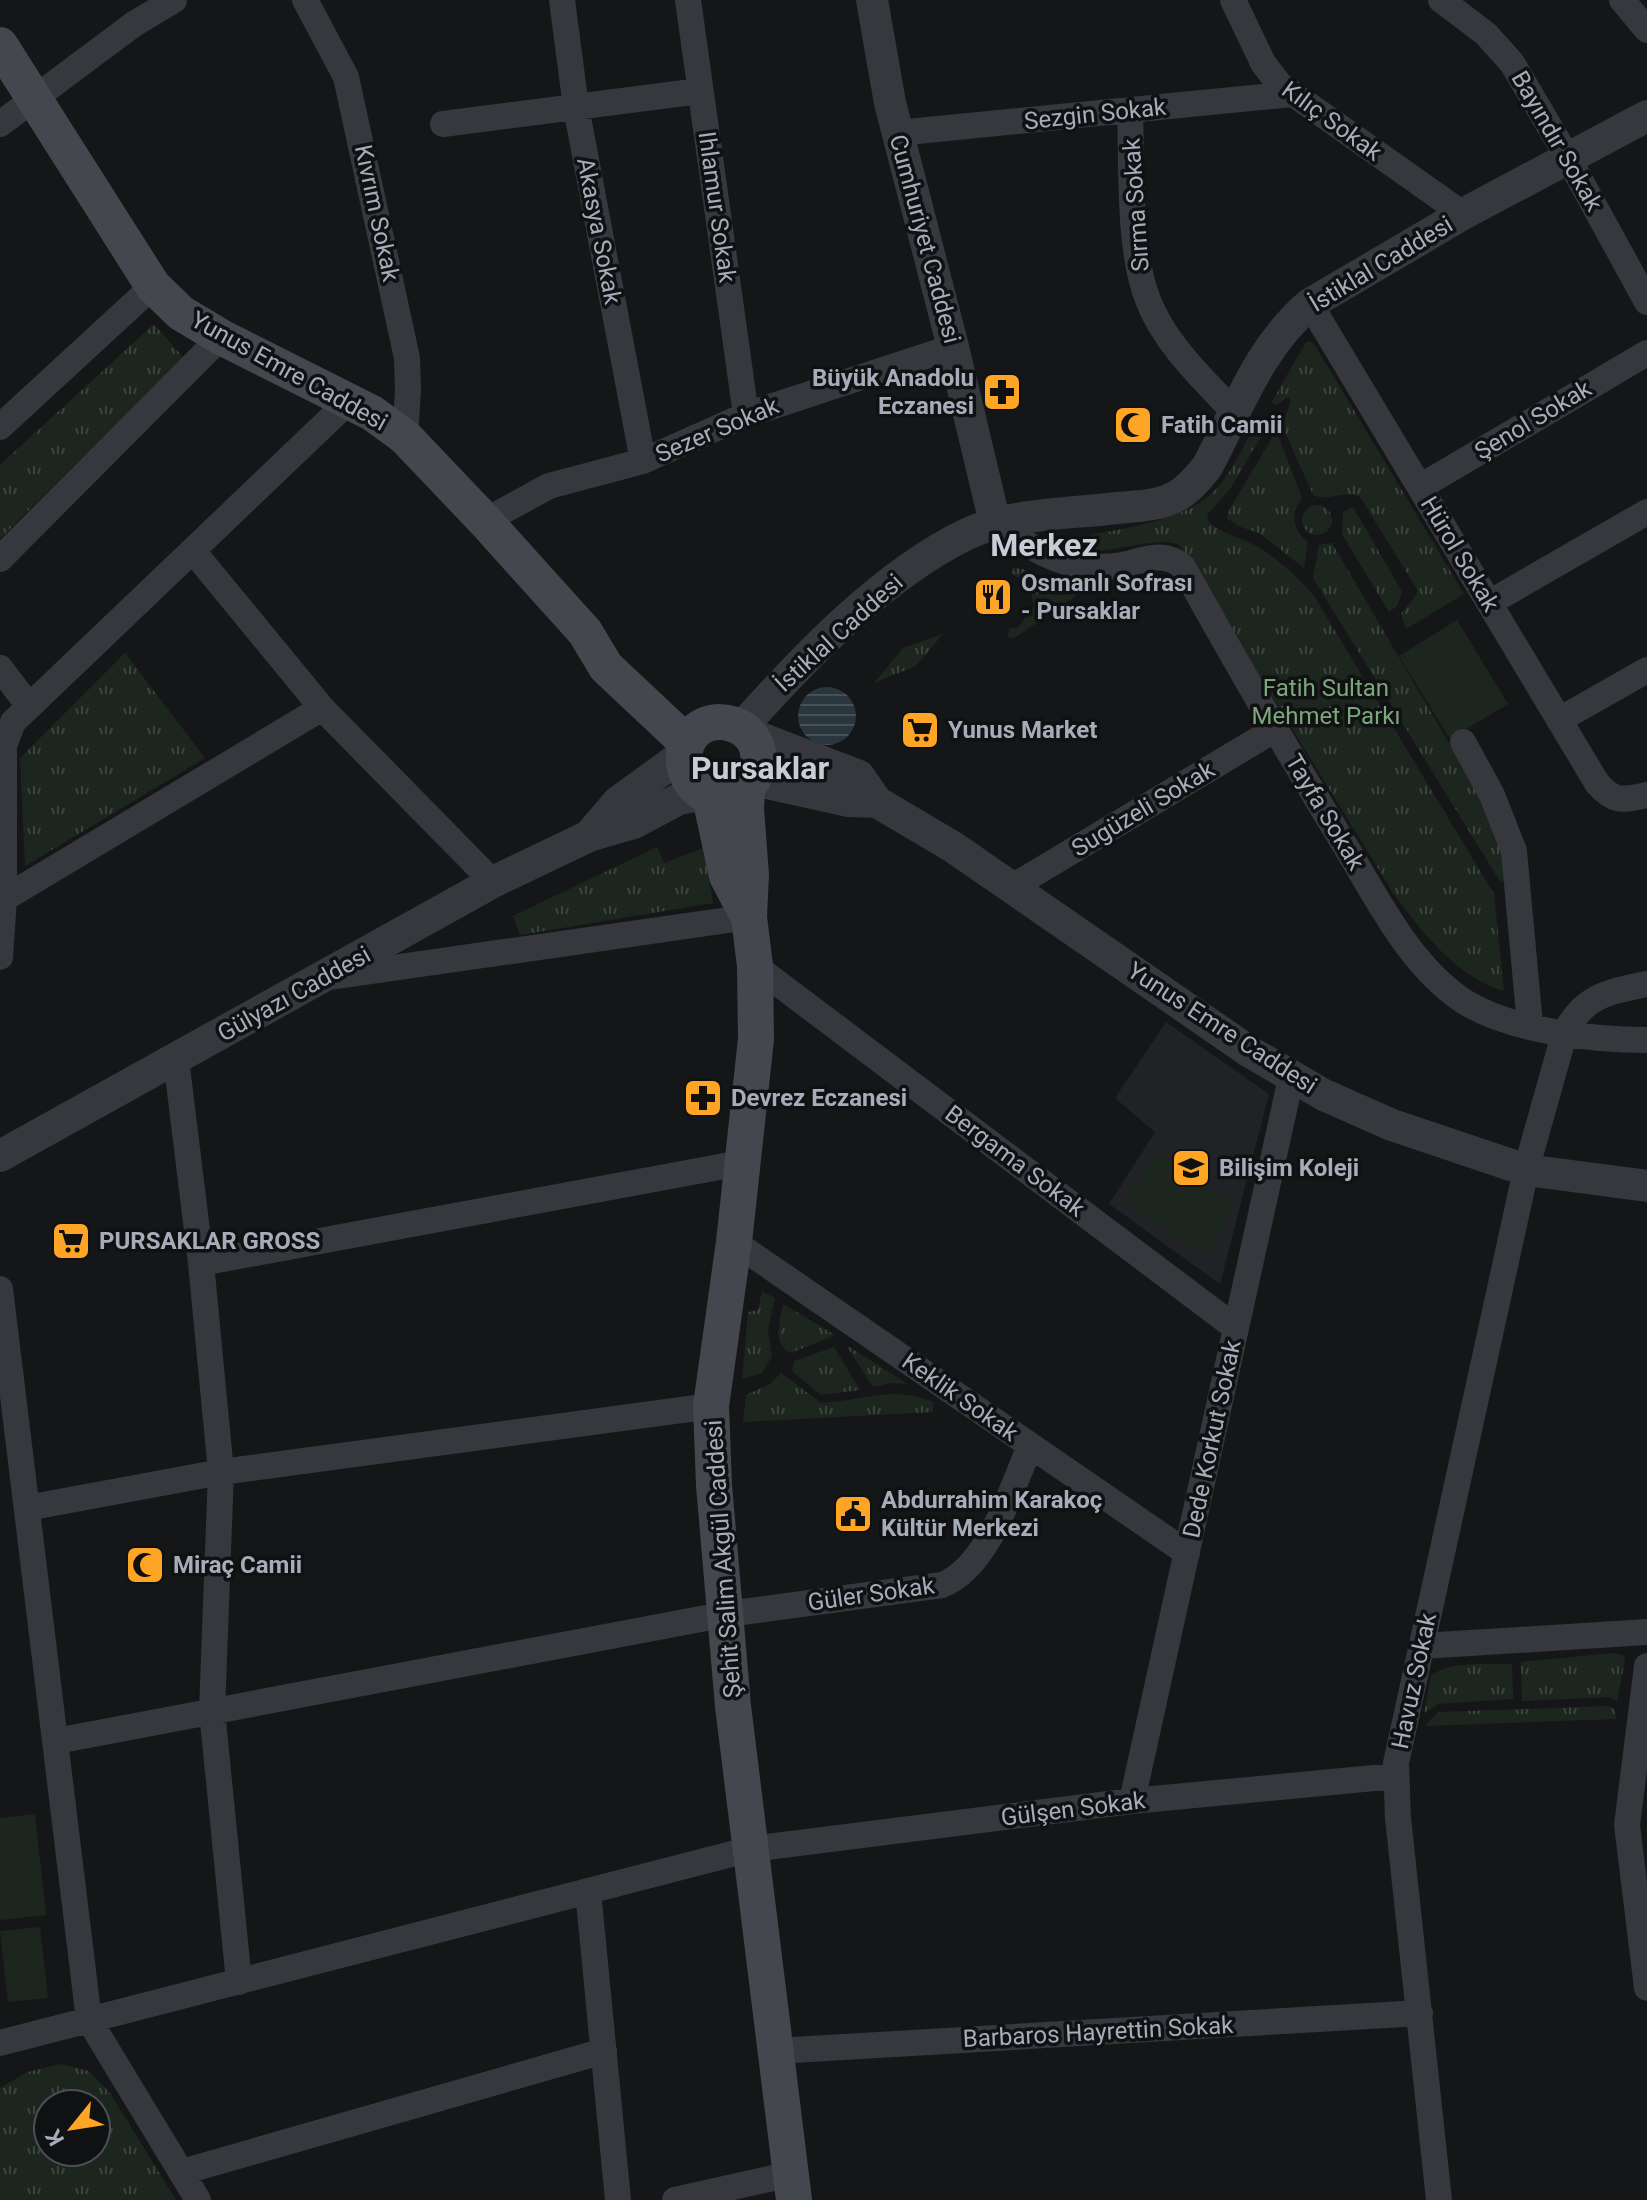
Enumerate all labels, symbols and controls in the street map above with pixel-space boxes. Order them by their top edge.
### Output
street label: Bayındır Sokak [1506,66,1609,217]
street label: Kılıç Sokak [1277,75,1388,167]
street label: Sezgin Sokak [1023,93,1168,135]
street label: Ihlamur Sokak [693,130,742,285]
street label: Cumhuriyet Caddesi [884,132,966,346]
street label: Sırma Sokak [1117,137,1155,273]
street label: Kıvrım Sokak [349,142,405,285]
street label: Akasya Sokak [571,155,627,308]
street label: İstiklal Caddesi [1304,210,1458,318]
street label: Yunus Emre Caddesi [186,305,392,437]
place label: Büyük Anadolu Eczanesi [812,364,974,420]
pharmacy icon: Büyük Anadolu Eczanesi [981,371,1023,413]
street label: Şenol Sokak [1470,374,1597,466]
street label: Sezer Sokak [651,391,783,468]
mosque icon: Fatih Camii [1112,404,1154,446]
place label: Fatih Camii [1161,411,1283,439]
street label: Hürol Sokak [1415,491,1506,617]
district label: Merkez [990,526,1098,564]
street label: İstiklal Caddesi [769,568,909,698]
place label: Osmanlı Sofrası - Pursaklar [1021,569,1193,625]
restaurant icon: Osmanlı Sofrası - Pursaklar [972,576,1014,618]
park label: Fatih Sultan Mehmet Parkı [1252,674,1400,730]
supermarket icon: Yunus Market [899,709,941,751]
place label: Yunus Market [948,716,1097,744]
district label: Pursaklar [691,749,829,787]
street label: Tayfa Sokak [1280,749,1371,876]
street label: Sugüzeli Sokak [1067,755,1220,863]
street label: Gülyazı Caddesi [213,941,375,1047]
street label: Yunus Emre Caddesi [1122,956,1322,1100]
pharmacy icon: Devrez Eczanesi [682,1077,724,1119]
place label: Devrez Eczanesi [731,1084,907,1112]
street label: Bergama Sokak [940,1099,1091,1223]
school or university icon: Bilişim Koleji [1170,1147,1212,1189]
place label: Bilişim Koleji [1219,1154,1359,1182]
supermarket icon: PURSAKLAR GROSS [50,1220,92,1262]
place label: PURSAKLAR GROSS [99,1227,320,1255]
street label: Dede Korkut Sokak [1177,1337,1247,1541]
street label: Keklik Sokak [897,1347,1024,1448]
street label: Şehit Salim Akgül Caddesi [699,1419,747,1699]
place label: Abdurrahim Karakoç Kültür Merkezi [881,1486,1102,1542]
public building icon: Abdurrahim Karakoç Kültür Merkezi [832,1493,874,1535]
mosque icon: Miraç Camii [124,1544,166,1586]
place label: Miraç Camii [173,1551,302,1579]
street label: Güler Sokak [806,1571,937,1617]
street label: Havuz Sokak [1386,1610,1442,1751]
street label: Gülşen Sokak [999,1786,1148,1832]
street label: Barbaros Hayrettin Sokak [962,2011,1235,2053]
north arrow [32,2088,112,2168]
text: K [40,2125,69,2150]

